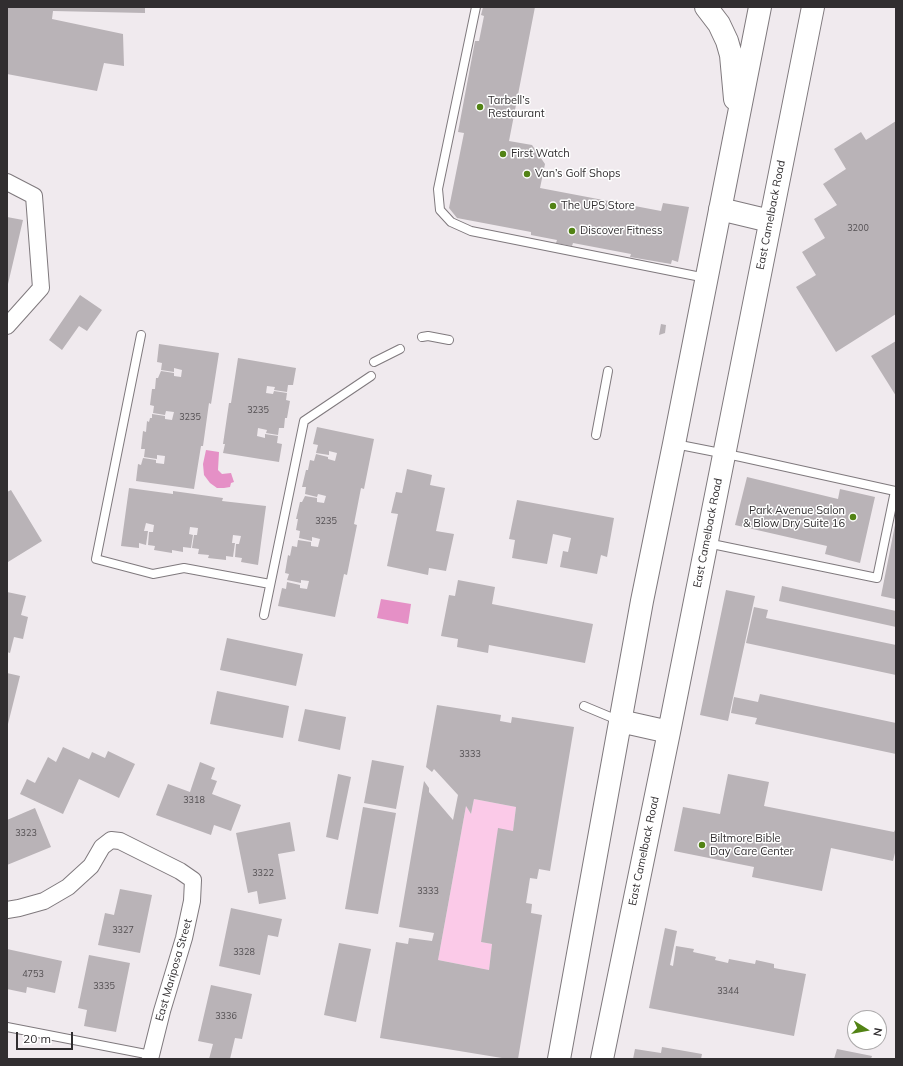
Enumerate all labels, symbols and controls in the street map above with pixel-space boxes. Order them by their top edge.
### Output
place label: Tarbell’s Restaurant [488,94,545,120]
marker: Tarbell’s Restaurant [475,102,485,112]
place label: First Watch [511,147,570,161]
marker: First Watch [498,149,508,159]
street label: East Camelback Road [754,159,788,271]
place label: Van’s Golf Shops [535,167,621,181]
marker: Van’s Golf Shops [522,169,532,179]
place label: The UPS Store [561,199,635,213]
marker: The UPS Store [548,201,558,211]
house number: 3200 [847,223,869,233]
place label: Discover Fitness [580,224,662,238]
marker: Discover Fitness [567,226,577,236]
house number: 3235 [247,405,269,415]
house number: 3235 [179,412,201,422]
street label: East Camelback Road [691,477,725,589]
place label: Park Avenue Salon & Blow Dry Suite 16 [743,504,845,530]
marker: Park Avenue Salon & Blow Dry Suite 16 [848,512,858,522]
house number: 3235 [315,516,337,526]
house number: 3333 [459,749,481,759]
house number: 3318 [183,795,205,805]
street label: East Camelback Road [626,795,662,907]
house number: 3323 [15,828,37,838]
place label: Biltmore Bible Day Care Center [710,832,794,858]
marker: Biltmore Bible Day Care Center [697,840,707,850]
house number: 3322 [252,868,274,878]
house number: 3333 [417,886,439,896]
street label: East Mariposa Street [153,917,195,1023]
house number: 3327 [112,925,134,935]
house number: 3328 [233,947,255,957]
house number: 4753 [22,969,44,979]
house number: 3335 [93,981,115,991]
house number: 3344 [717,986,739,996]
north arrow [847,1010,887,1050]
house number: 3336 [215,1011,237,1021]
scale bar [18,1024,75,1050]
text: N [870,1027,885,1038]
text: 20 m [23,1031,51,1046]

